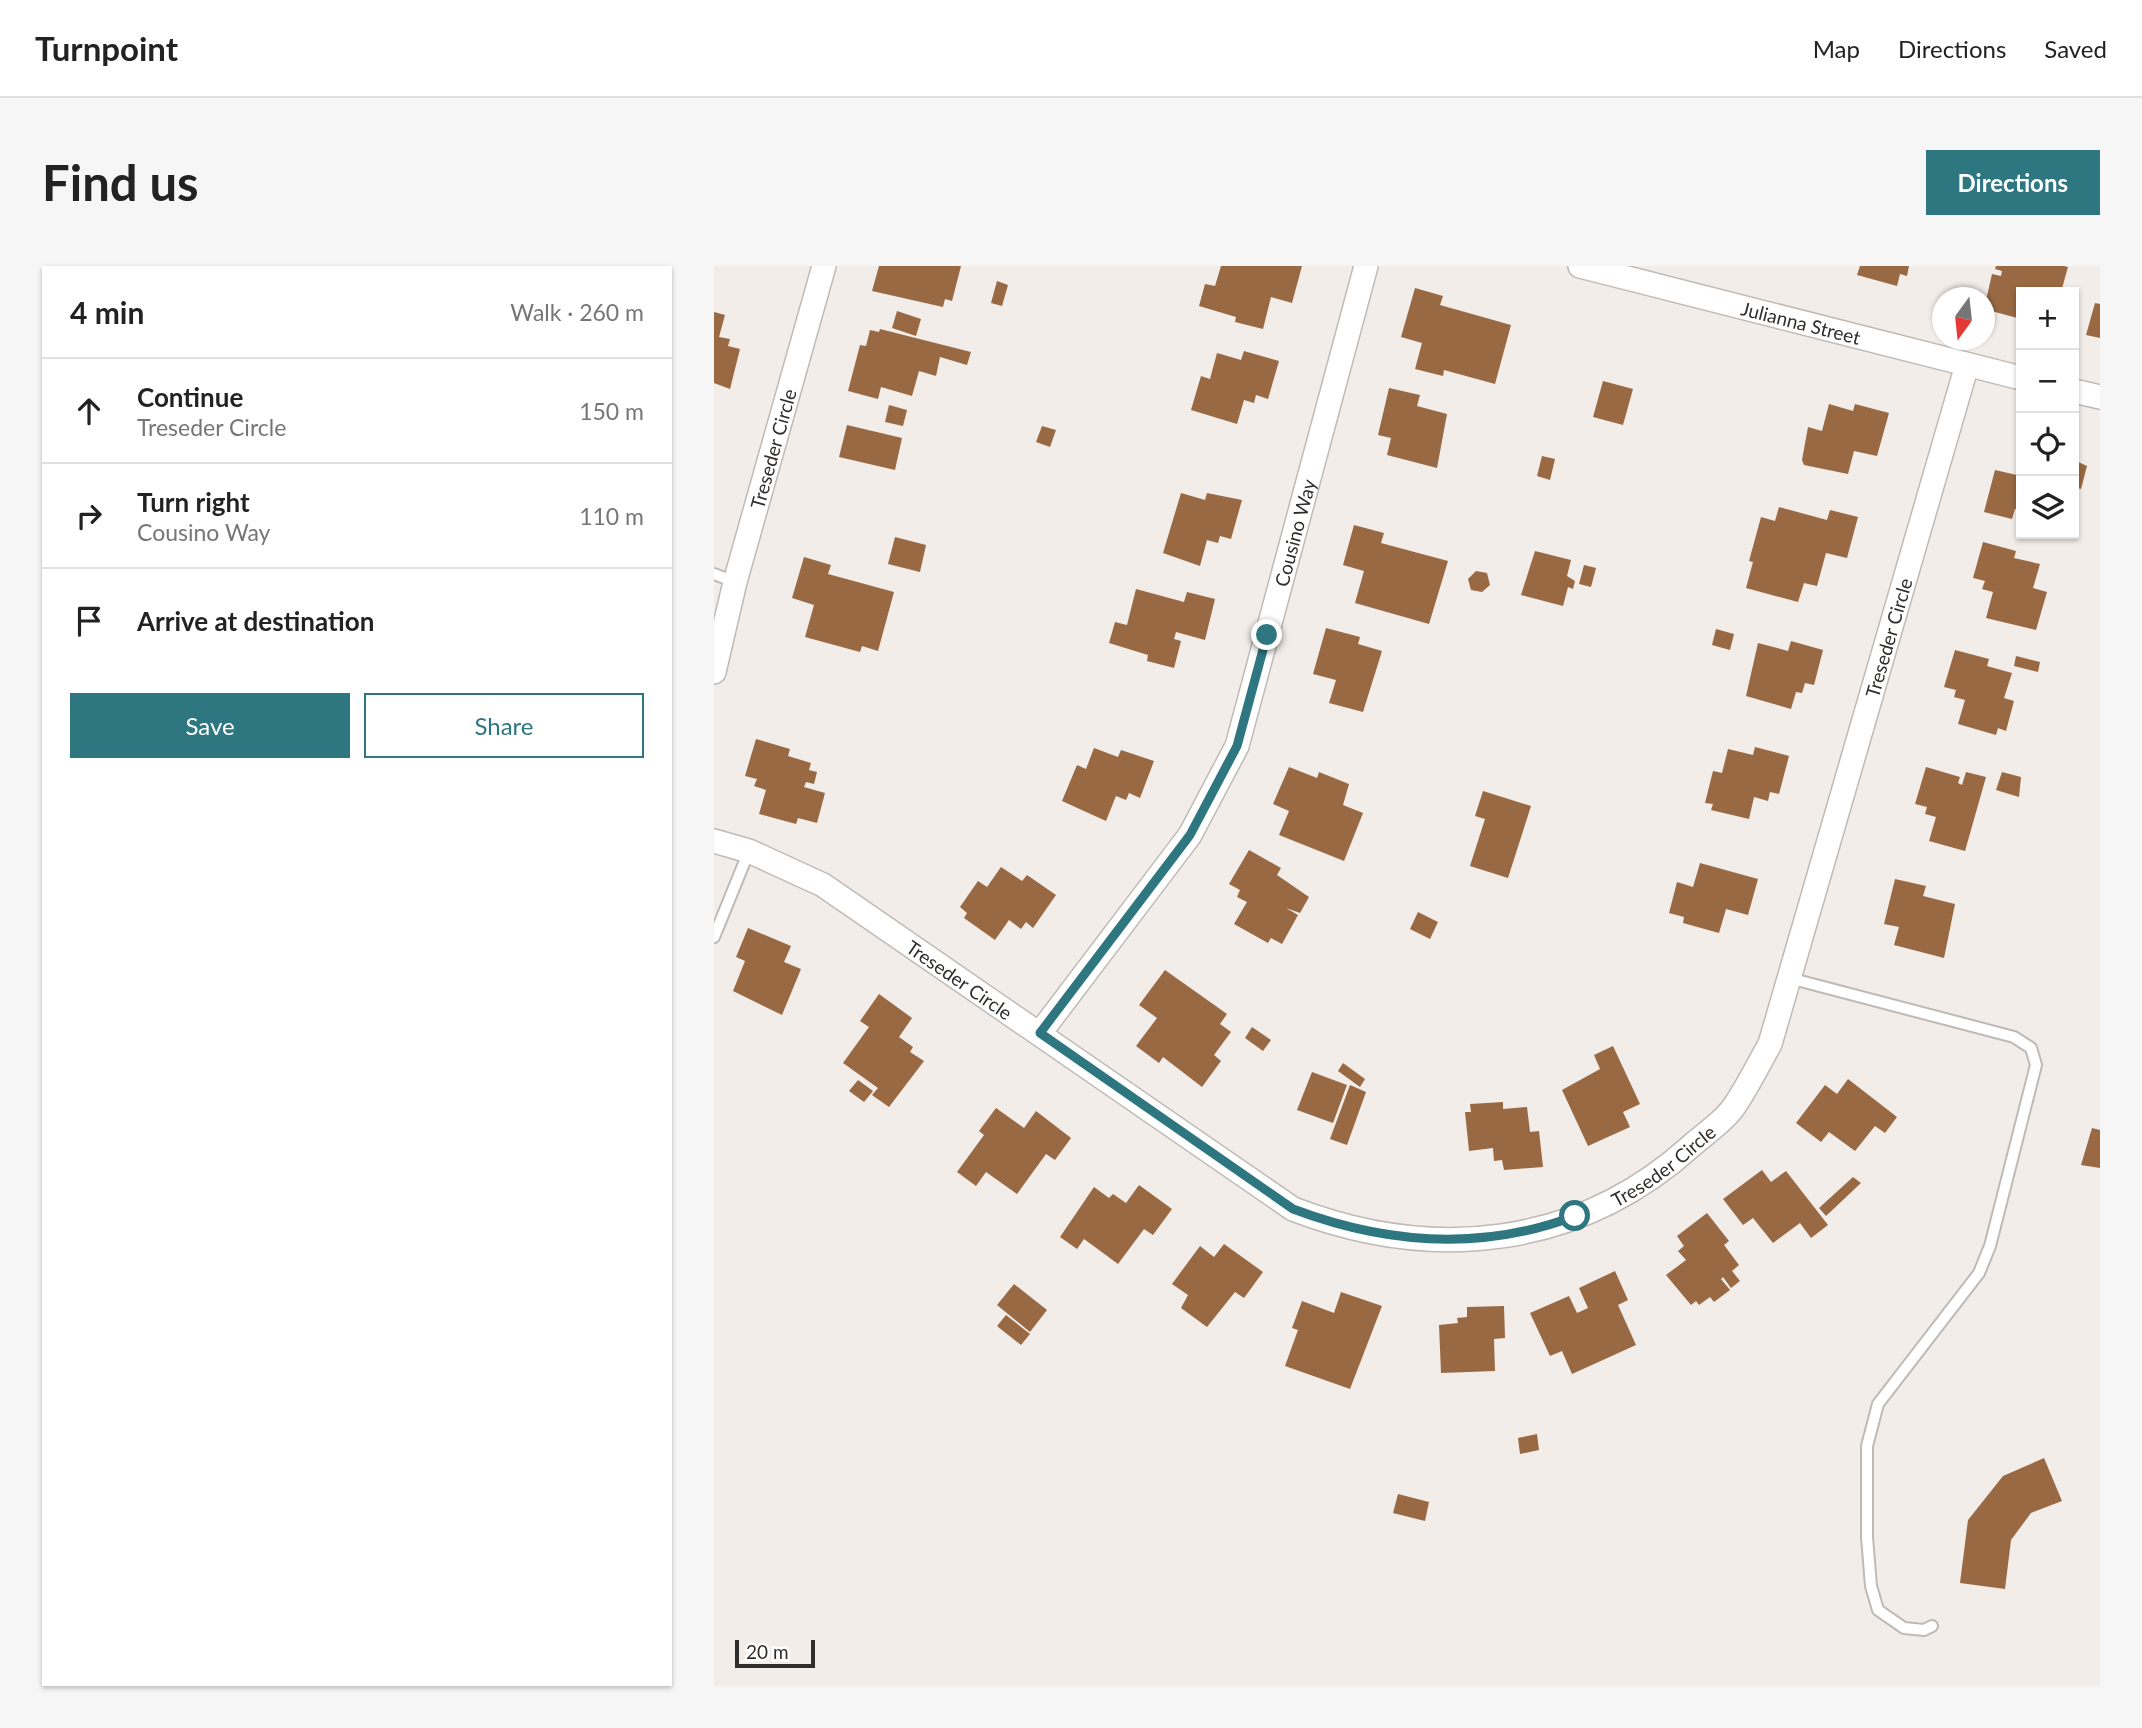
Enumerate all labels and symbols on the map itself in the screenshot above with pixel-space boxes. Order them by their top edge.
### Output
north arrow [1932,287,1995,350]
street label: Julianna Street [1739,296,1863,348]
street label: Treseder Circle [745,386,800,511]
street label: Cousino Way [1269,476,1320,589]
street label: Treseder Circle [1860,575,1916,700]
route end [1251,619,1282,650]
street label: Treseder Circle [902,935,1017,1024]
street label: Treseder Circle [1607,1120,1720,1211]
route start [1559,1200,1590,1231]
scale bar [735,1637,816,1669]

